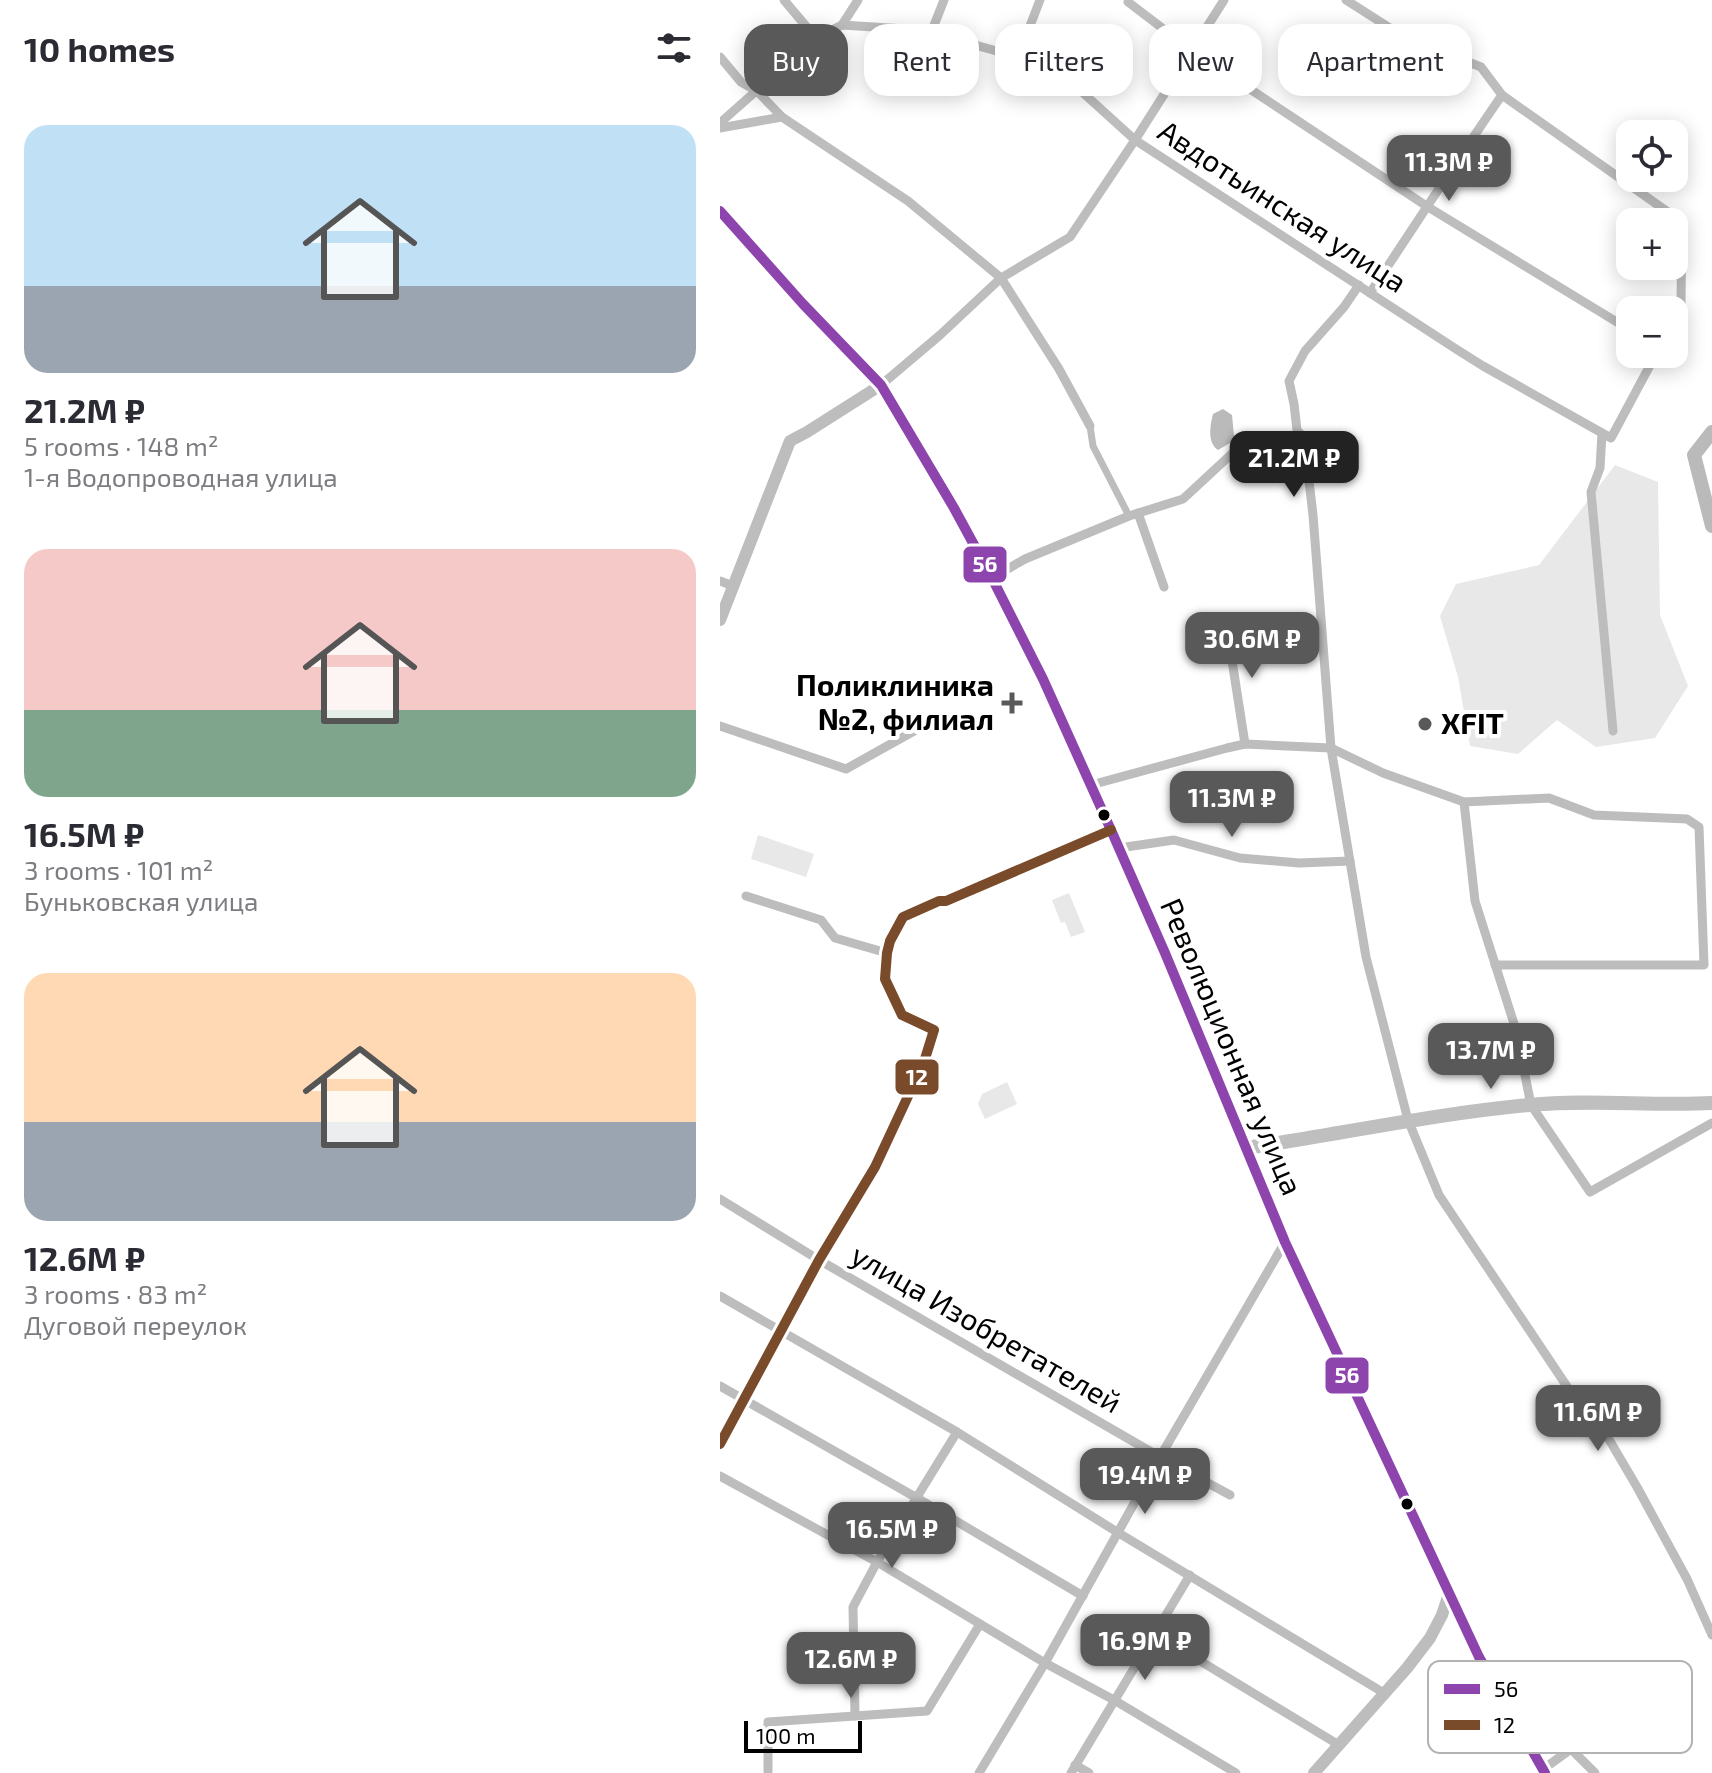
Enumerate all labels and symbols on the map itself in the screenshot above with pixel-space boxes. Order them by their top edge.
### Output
street label: Авдотьинская улица [1152,112,1414,300]
pin: 11.3M ₽ [1375,135,1523,203]
pin: 21.2M ₽ [1220,431,1368,499]
line badge: 56 [962,545,1008,584]
text: 56 [972,550,998,576]
pin: 30.6M ₽ [1178,612,1326,680]
place label: Поликлиника №2, филиал [796,666,994,736]
marker: Поликлиника №2, филиал [1001,692,1023,714]
place label: XFIT [1441,704,1504,740]
marker: XFIT [1416,715,1434,733]
pin: 11.3M ₽ [1158,771,1306,839]
unlabelled marker [1096,807,1112,823]
street label: Революционная улица [1153,892,1312,1200]
pin: 13.7M ₽ [1417,1023,1565,1091]
line badge: 12 [894,1058,940,1096]
text: 12 [906,1063,928,1089]
street label: улица Изобретателей [845,1235,1129,1420]
line badge: 56 [1324,1356,1370,1395]
text: 56 [1334,1361,1360,1387]
pin: 11.6M ₽ [1524,1385,1672,1453]
pin: 19.4M ₽ [1071,1448,1219,1516]
unlabelled marker [1399,1496,1415,1512]
pin: 16.5M ₽ [818,1502,966,1570]
pin: 16.9M ₽ [1071,1614,1219,1682]
pin: 12.6M ₽ [777,1632,925,1700]
legend [1428,1661,1692,1753]
text: 56 [1494,1675,1518,1701]
text: 12 [1494,1711,1515,1737]
scale bar [744,1717,862,1753]

